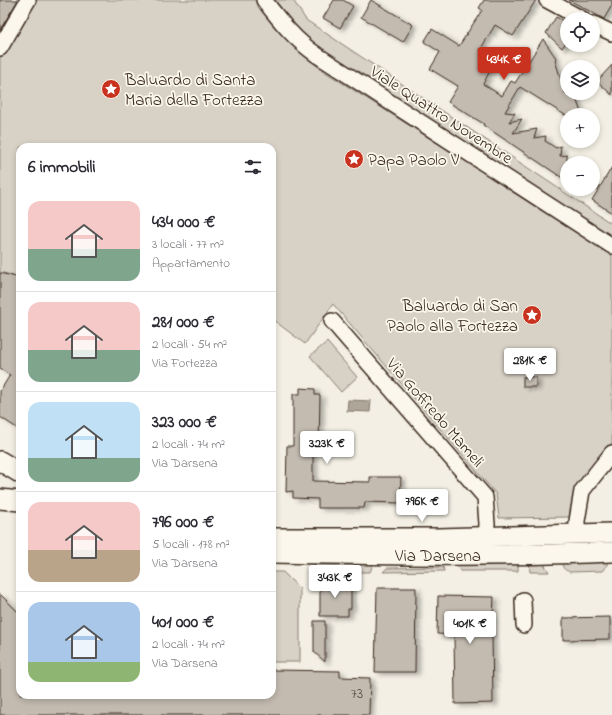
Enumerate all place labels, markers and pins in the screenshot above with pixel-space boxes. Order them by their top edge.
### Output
pin: 434K € [471,47,537,81]
place label: Baluardo di Santa Maria della Fortezza [124,68,263,113]
place icon: Baluardo di Santa Maria della Fortezza [100,78,122,100]
place icon: Papa Paolo V [343,148,365,170]
place label: Papa Paolo V [368,148,460,173]
place label: Baluardo di San Paolo alla Fortezza [387,294,518,339]
place icon: Baluardo di San Paolo alla Fortezza [521,304,543,326]
pin: 281K € [497,348,563,382]
pin: 323K € [294,431,360,465]
pin: 796K € [389,489,455,523]
pin: 343K € [302,565,368,599]
pin: 401K € [437,611,503,645]

